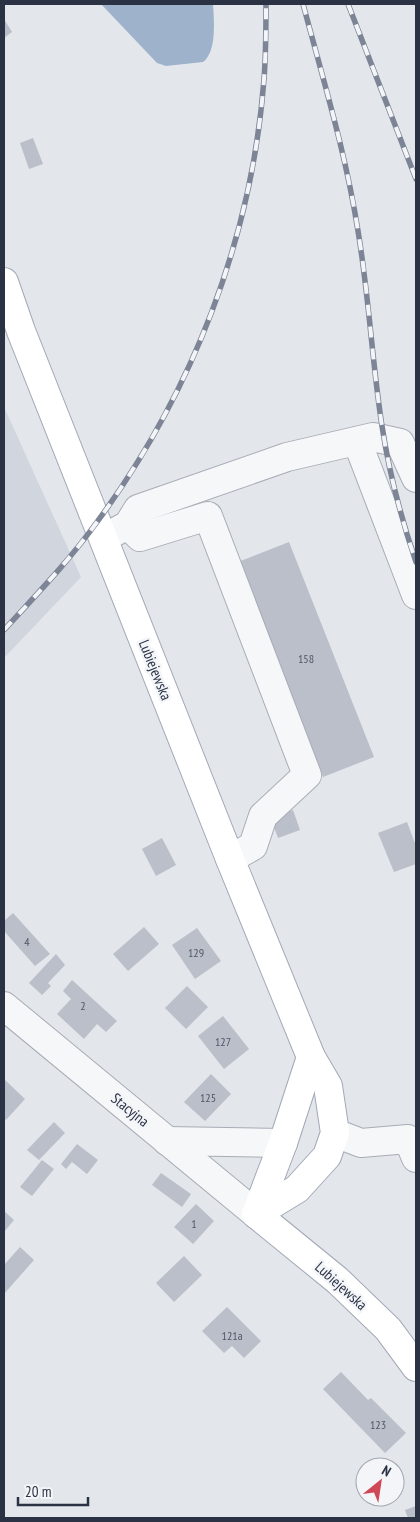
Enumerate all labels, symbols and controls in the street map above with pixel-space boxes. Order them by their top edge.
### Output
street label: Lubiejewska [135,637,176,703]
house number: 158 [298,651,314,666]
house number: 4 [24,934,30,949]
house number: 129 [188,945,204,960]
house number: 2 [80,998,86,1013]
house number: 127 [215,1034,231,1049]
street label: Stacyjna [108,1089,153,1131]
house number: 125 [200,1090,216,1105]
house number: 1 [191,1216,197,1231]
street label: Lubiejewska [311,1257,371,1314]
house number: 121a [221,1328,243,1343]
house number: 123 [370,1417,386,1432]
north arrow [355,1457,405,1507]
text: N [379,1461,394,1480]
scale bar [18,1474,88,1506]
text: 20 m [25,1482,51,1501]

